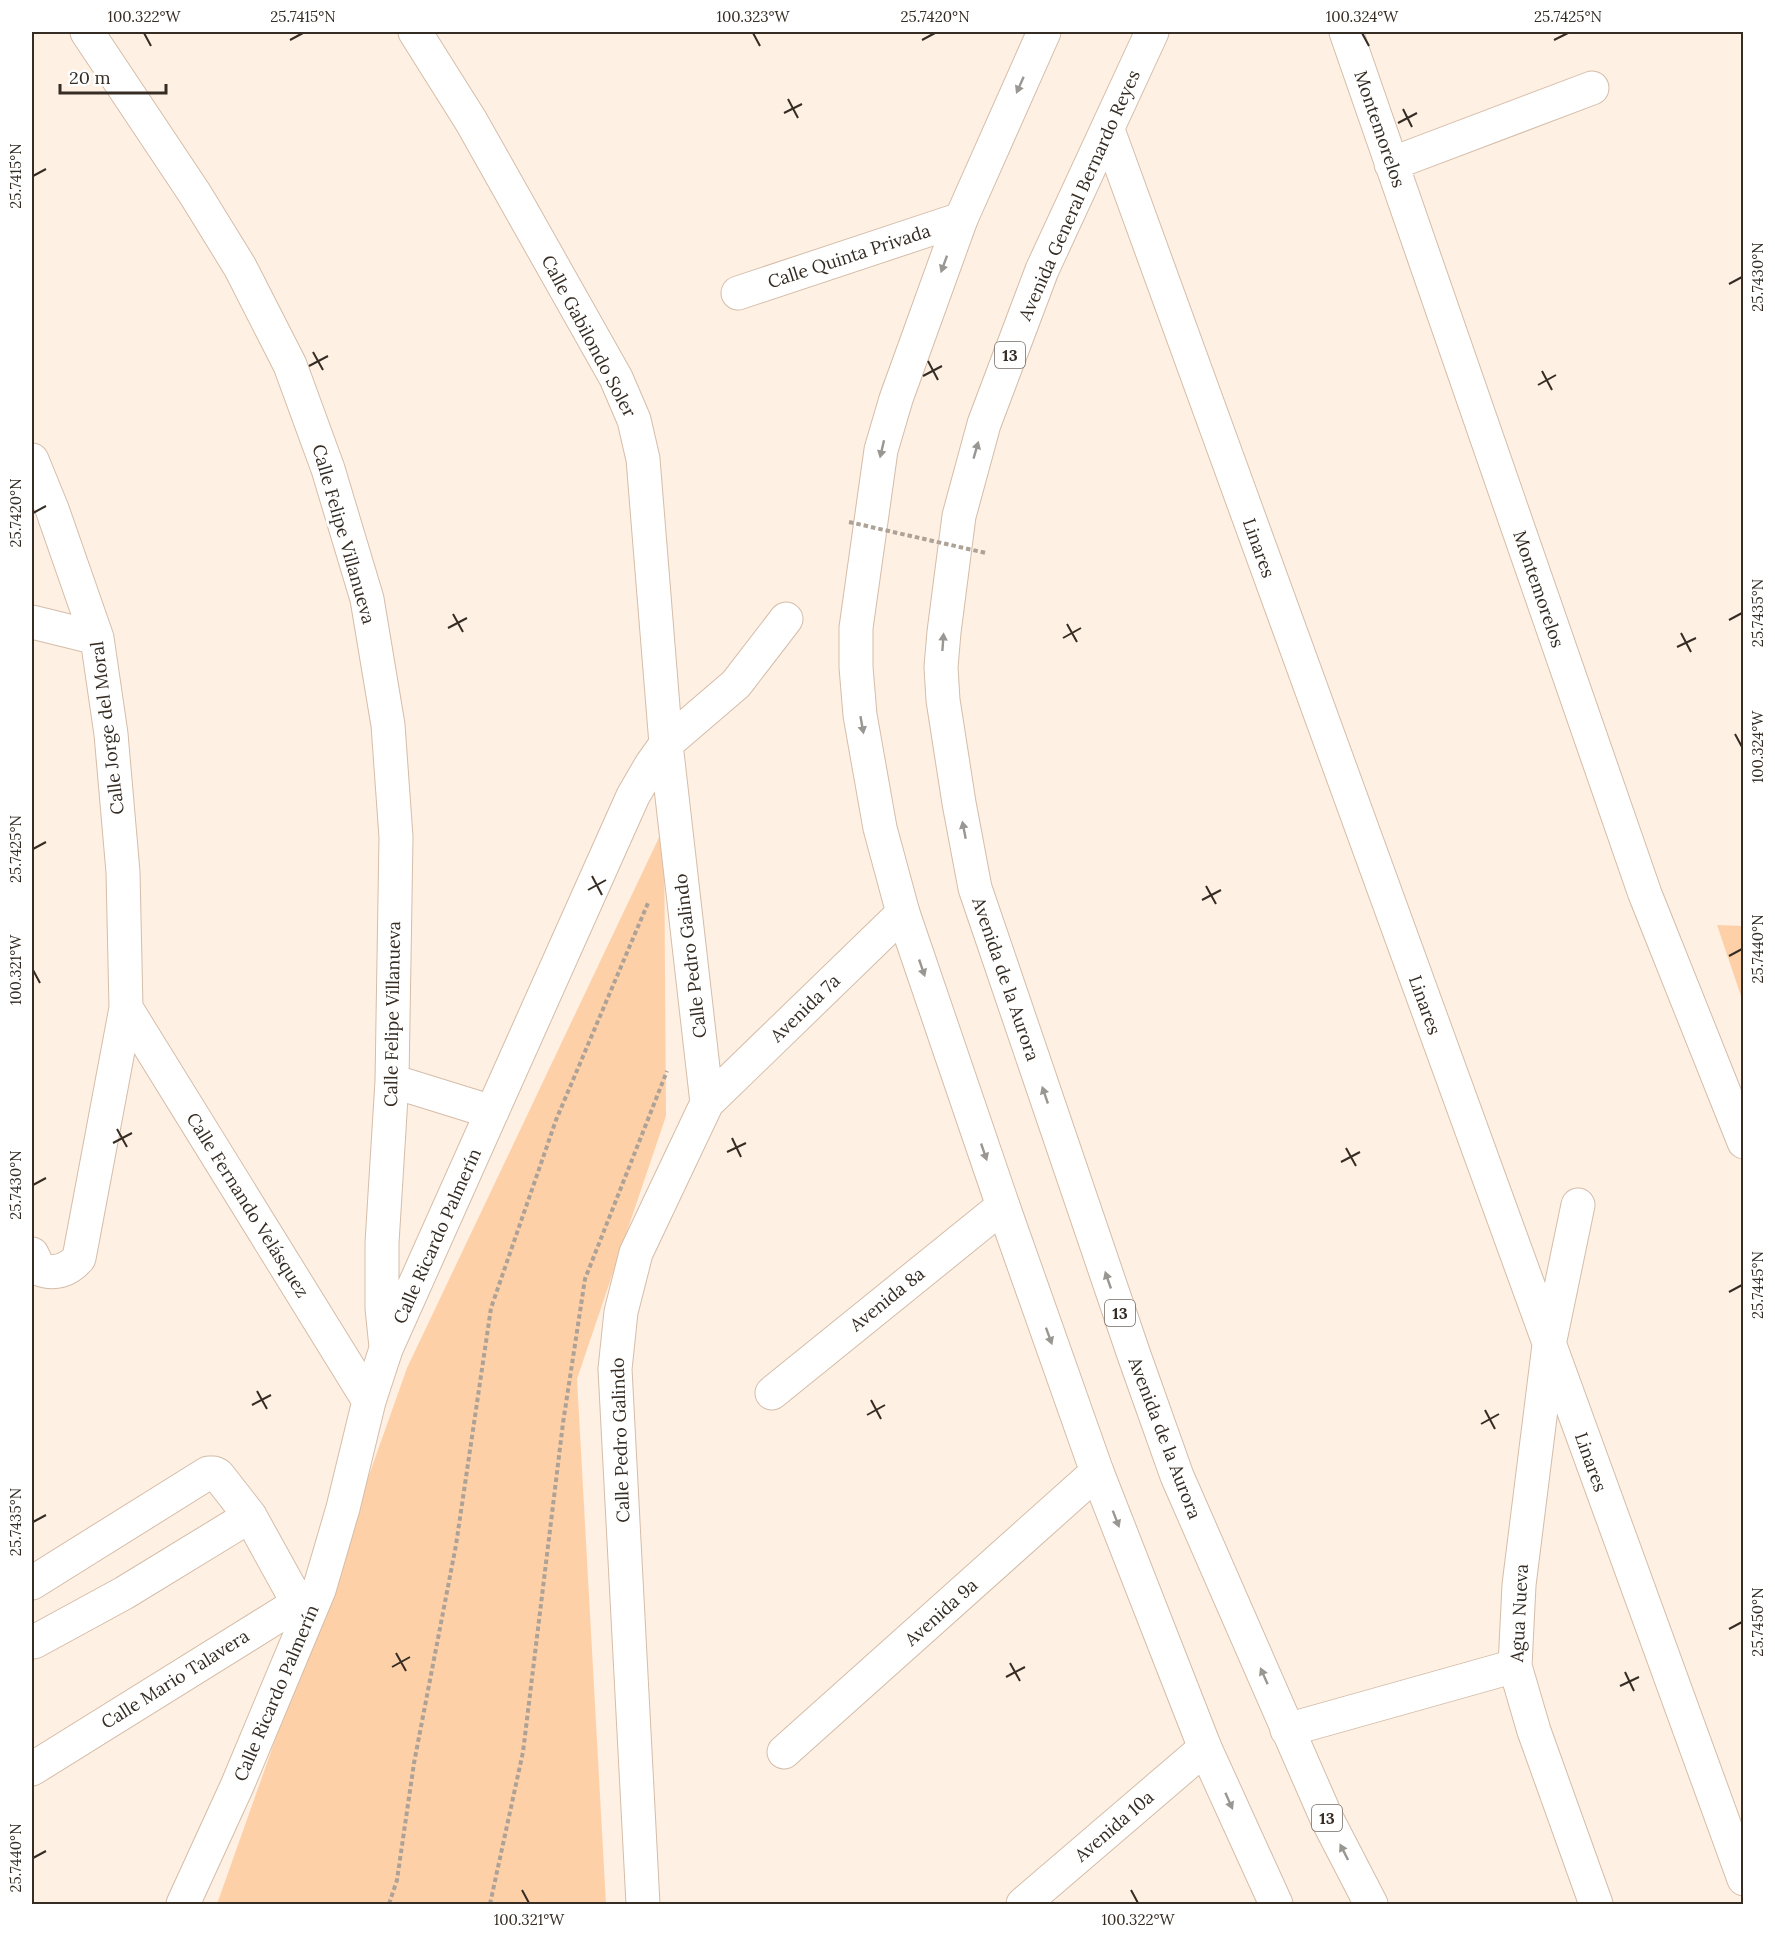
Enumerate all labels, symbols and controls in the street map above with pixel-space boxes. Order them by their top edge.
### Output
text: 100.322°W [107,7,182,26]
text: 25.7415°N [270,7,336,26]
text: 100.323°W [716,7,791,26]
text: 25.7420°N [900,7,970,26]
text: 100.324°W [1326,7,1399,26]
text: 25.7425°N [1534,7,1602,26]
scale bar [60,57,166,95]
text: 20 m [69,66,111,89]
street label: Avenida General Bernardo Reyes [1013,66,1145,325]
street label: Montemorelos [1349,67,1411,191]
one-way arrow [1015,76,1025,94]
text: 25.7415°N [6,143,25,209]
street label: Calle Quinta Privada [765,219,933,293]
text: 25.7430°N [1748,242,1767,312]
street label: Calle Gabilondo Soler [537,251,642,421]
one-way arrow [939,255,949,273]
road number: 13 [995,342,1025,368]
one-way arrow [877,440,887,458]
one-way arrow [972,441,981,459]
street label: Calle Felipe Villanueva [307,442,381,626]
text: 25.7420°N [6,478,25,548]
street label: Linares [1238,515,1280,581]
street label: Montemorelos [1508,527,1570,651]
text: 25.7435°N [1748,579,1767,647]
one-way arrow [938,632,948,651]
street label: Calle Jorge del Moral [85,640,129,816]
text: 100.324°W [1748,710,1767,783]
one-way arrow [858,716,867,735]
text: 25.7425°N [6,815,25,883]
one-way arrow [959,820,968,839]
street label: Calle Pedro Galindo [669,873,711,1039]
street label: Avenida de la Aurora [967,893,1045,1064]
text: 25.7440°N [1748,914,1767,984]
street label: Calle Felipe Villanueva [379,921,405,1107]
text: 100.321°W [6,934,25,1005]
one-way arrow [917,959,927,977]
street label: Avenida 7a [765,969,845,1048]
street label: Linares [1404,972,1446,1038]
one-way arrow [1040,1086,1050,1104]
street label: Calle Fernando Velásquez [182,1108,314,1302]
one-way arrow [980,1144,990,1162]
street label: Calle Ricardo Palmerín [388,1145,486,1327]
text: 25.7430°N [6,1150,25,1220]
text: 25.7445°N [1748,1251,1767,1319]
street label: Avenida 8a [844,1262,929,1337]
one-way arrow [1103,1271,1113,1289]
road number: 13 [1105,1300,1135,1326]
one-way arrow [1045,1328,1055,1346]
street label: Avenida de la Aurora [1123,1353,1207,1522]
street label: Calle Pedro Galindo [606,1357,634,1523]
street label: Linares [1570,1429,1612,1495]
text: 25.7435°N [6,1488,25,1556]
one-way arrow [1112,1511,1122,1529]
street label: Agua Nueva [1505,1563,1533,1664]
street label: Avenida 9a [899,1573,982,1651]
text: 25.7450°N [1748,1587,1767,1657]
street label: Calle Ricardo Palmerín [228,1601,324,1785]
street label: Calle Mario Talavera [97,1624,253,1734]
one-way arrow [1259,1667,1268,1685]
street label: Avenida 10a [1069,1785,1158,1867]
one-way arrow [1224,1793,1234,1811]
road number: 13 [1312,1805,1342,1831]
text: 25.7440°N [6,1823,25,1893]
one-way arrow [1340,1844,1349,1861]
text: 100.321°W [494,1910,565,1929]
text: 100.322°W [1101,1910,1176,1929]

